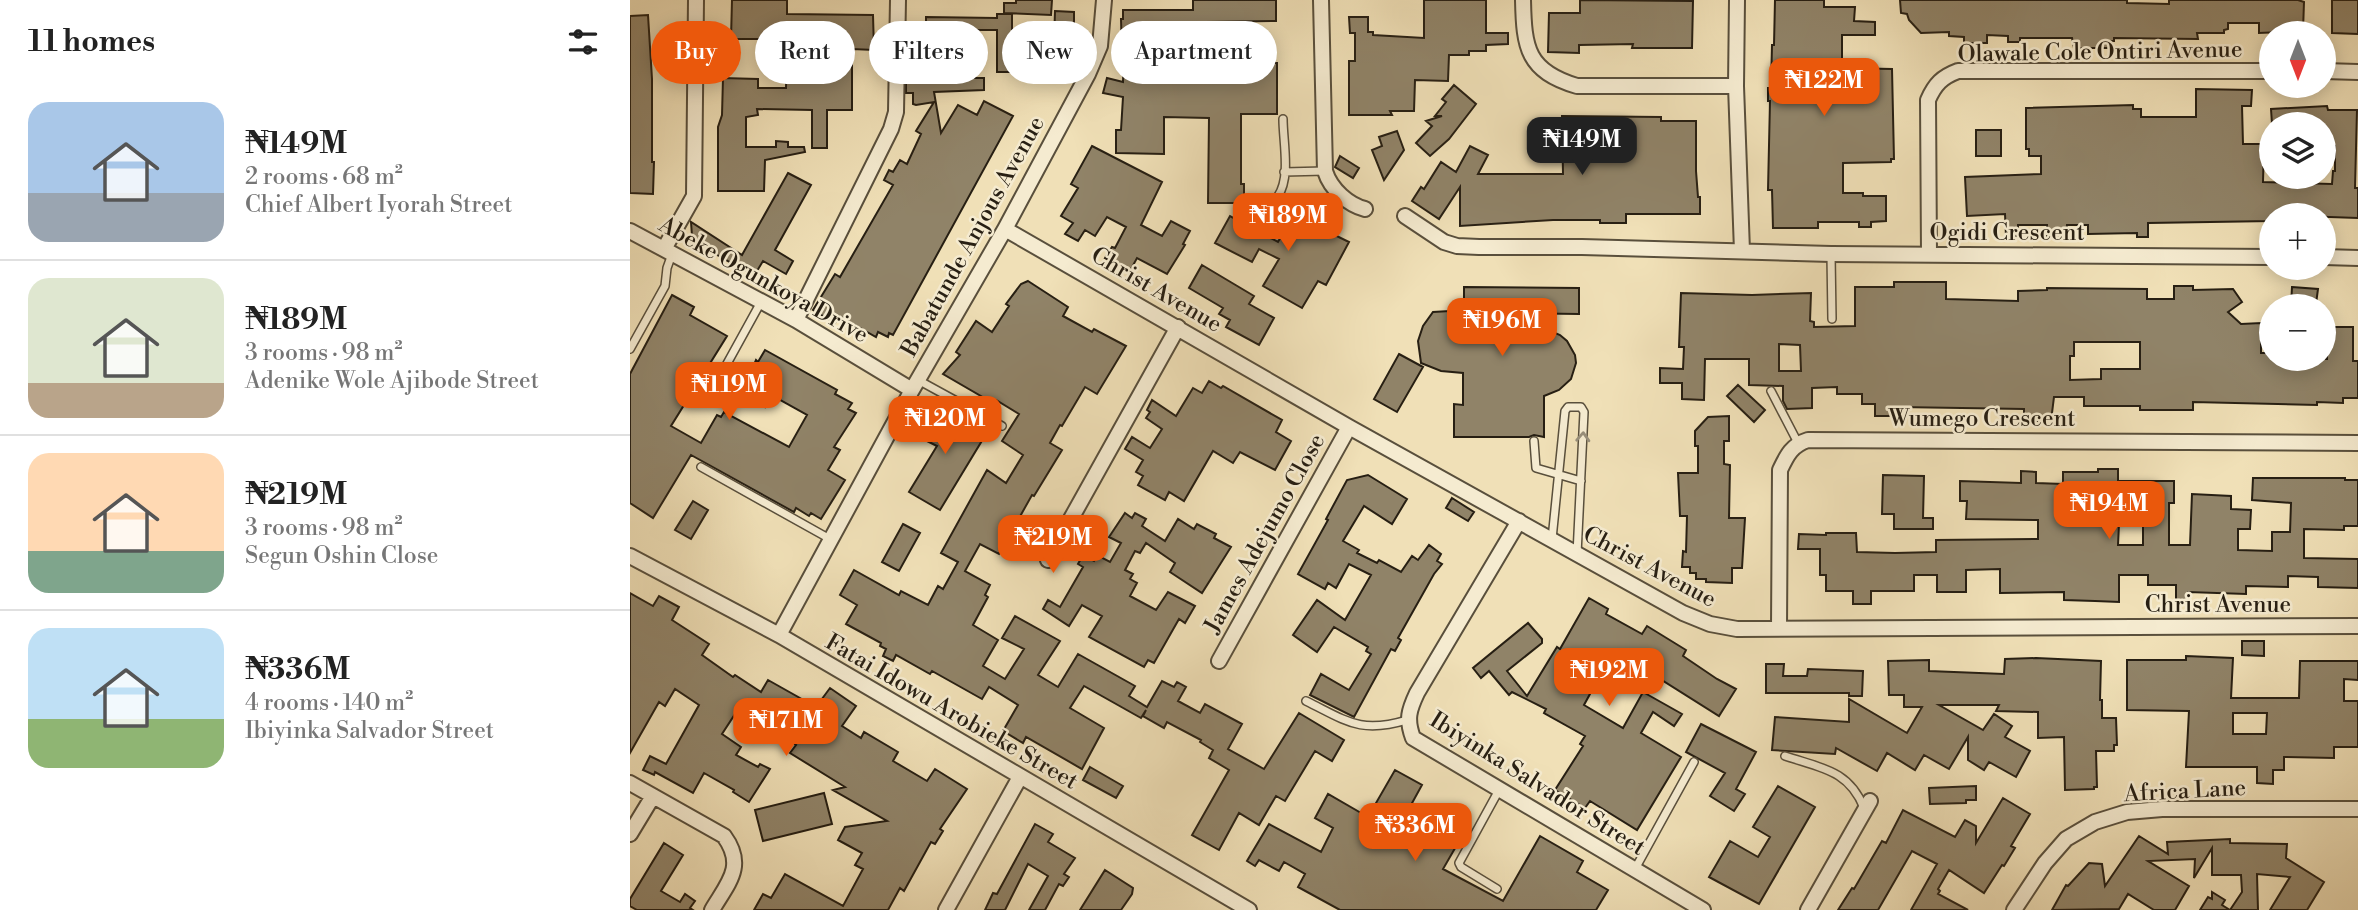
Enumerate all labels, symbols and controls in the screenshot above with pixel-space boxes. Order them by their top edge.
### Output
chip: Buy [651,21,741,84]
chip: Rent [755,21,855,84]
chip: Filters [869,21,988,84]
chip: New [1002,21,1097,84]
chip: Apartment [1111,21,1277,84]
north arrow [2259,21,2336,98]
map controls [2259,21,2336,371]
text: 11 homes [28,23,155,61]
icon: filters [564,23,602,61]
street label: Olawale Cole Ontiri Avenue [1957,36,2243,68]
pin: ₦122M [1775,58,1873,118]
text: ₦122M [1785,67,1863,95]
street label: Babatunde Anjous Avenue [895,111,1051,363]
button: layers [2259,112,2336,189]
pin: ₦149M [1533,118,1631,177]
text: ₦149M [245,125,347,163]
text: ₦149M [1543,126,1621,154]
icon: home [84,130,168,214]
text: 2 rooms · 68 m² [245,163,403,191]
text: Chief Albert Iyorah Street [245,191,512,219]
pin: ₦189M [1239,194,1337,253]
text: ₦189M [1249,202,1327,230]
button: + [2259,203,2336,280]
street label: Abeke Ogunkoya Drive [653,210,873,349]
street label: Ogidi Crescent [1929,219,2085,247]
street label: Christ Avenue [1086,241,1227,339]
button: − [2259,294,2336,371]
pin: ₦196M [1453,298,1551,358]
text: ₦189M [245,301,347,339]
icon: home [84,306,168,390]
text: ₦196M [1463,307,1541,335]
text: 3 rooms · 98 m² [245,339,402,367]
pin: ₦119M [680,362,778,422]
text: Adenike Wole Ajibode Street [245,367,539,395]
text: ₦119M [691,371,767,399]
pin: ₦120M [896,396,994,456]
text: ₦120M [904,405,986,433]
street label: Wumego Crescent [1888,405,2075,433]
street label: James Adejumo Close [1198,429,1331,639]
one-way arrow [1576,431,1591,442]
text: ₦219M [245,476,347,514]
icon: home [84,481,168,565]
pin: ₦194M [2060,482,2158,541]
text: ₦194M [2070,490,2148,518]
text: 3 rooms · 98 m² [245,514,402,542]
pin: ₦219M [1004,516,1102,575]
street label: Christ Avenue [1578,520,1721,614]
text: ₦219M [1014,524,1092,552]
text: Segun Oshin Close [245,542,438,570]
street label: Christ Avenue [2145,591,2291,619]
street label: Fatai Idowu Arobieke Street [820,628,1083,796]
pin: ₦192M [1560,648,1658,708]
text: ₦336M [245,651,350,689]
icon: home [84,656,168,740]
text: ₦192M [1570,657,1648,685]
text: 4 rooms · 140 m² [245,689,413,717]
pin: ₦171M [737,698,835,758]
street label: Ibiyinka Salvador Street [1424,706,1650,862]
text: ₦171M [749,707,823,735]
text: Ibiyinka Salvador Street [245,717,494,745]
street label: Africa Lane [2122,774,2247,808]
pin: ₦336M [1366,804,1464,863]
text: ₦336M [1375,812,1455,840]

